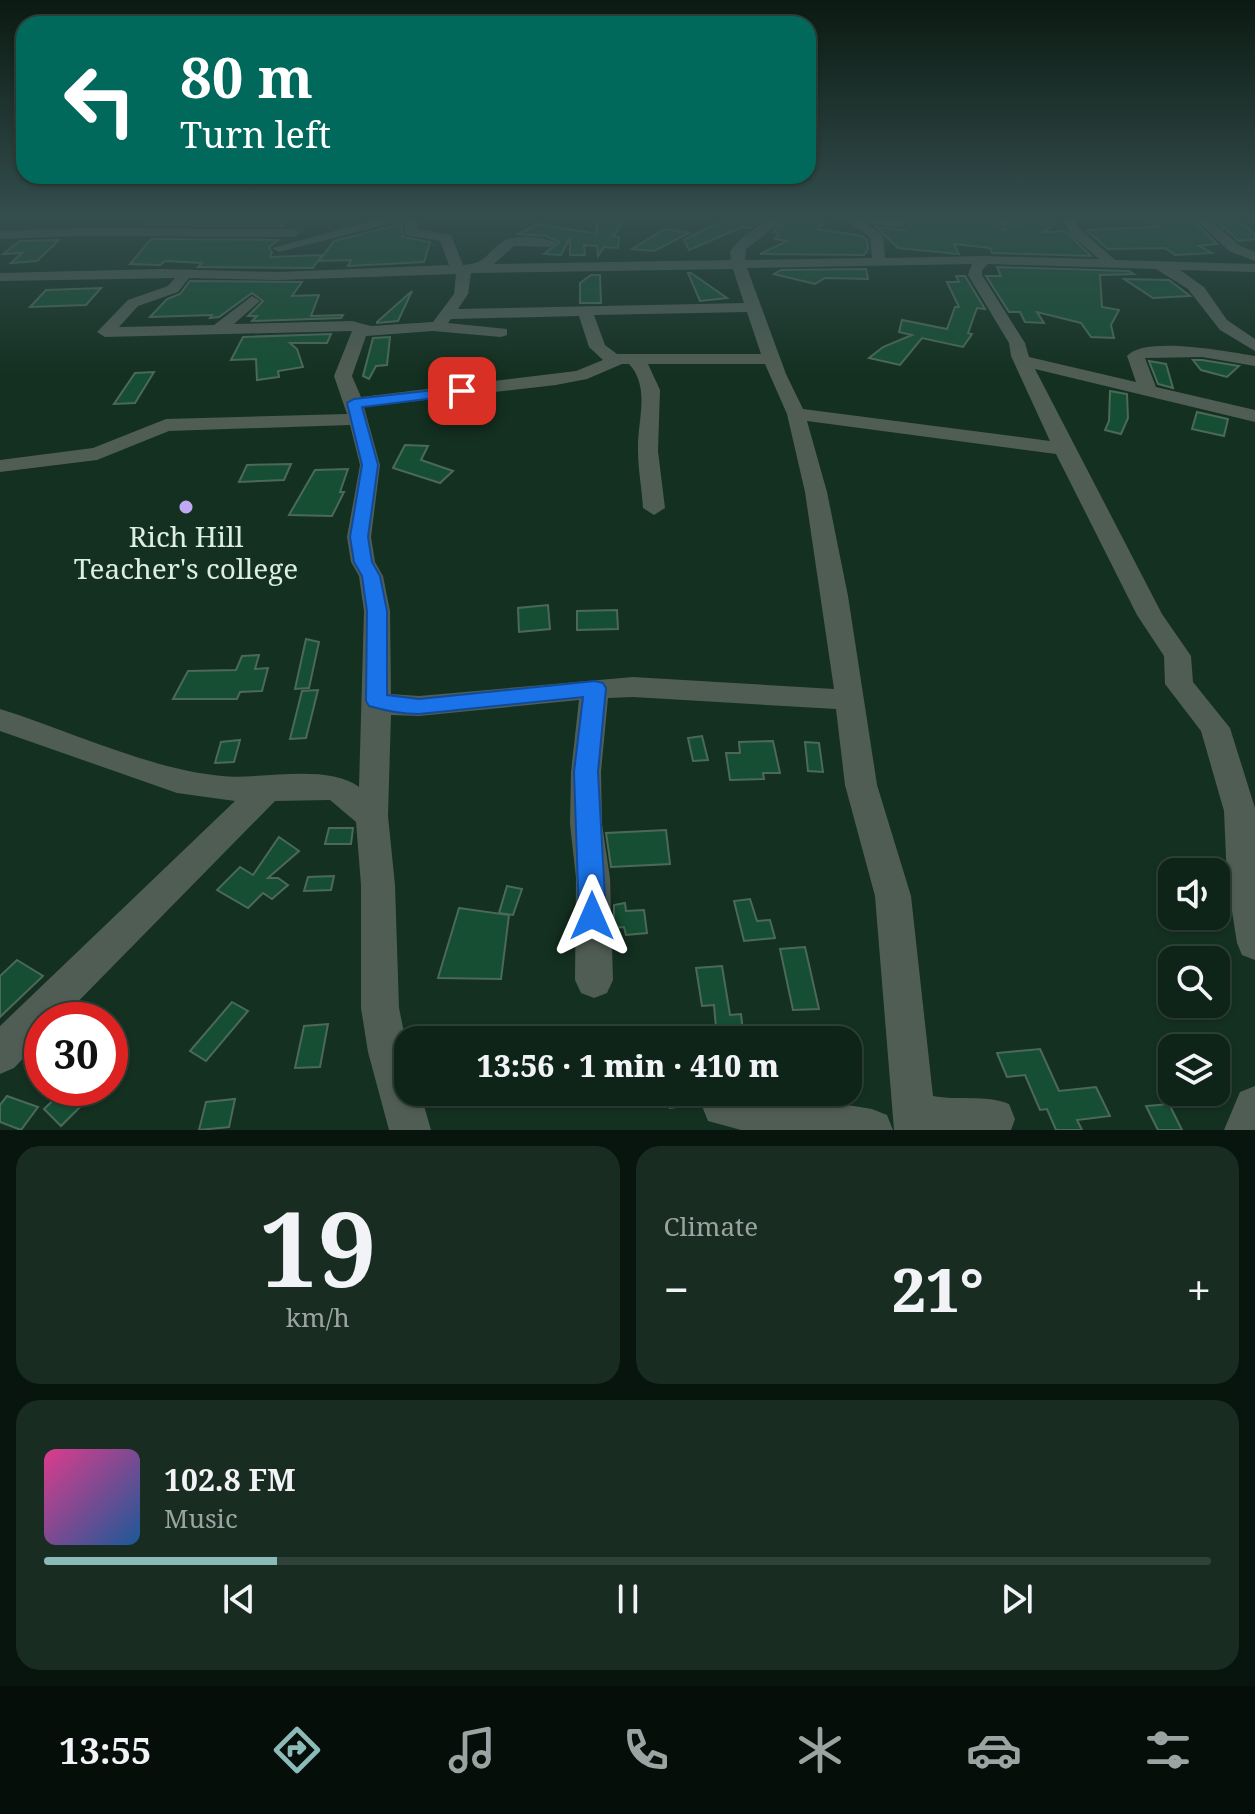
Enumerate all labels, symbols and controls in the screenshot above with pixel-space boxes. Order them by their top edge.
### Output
text: 80 m [180,38,313,114]
icon: left [48,48,152,152]
text: Turn left [180,110,331,159]
pin [428,357,496,425]
icon: arrive [440,369,484,413]
marker: Rich Hill Teacher's college [177,498,195,516]
place label: Rich Hill Teacher's college [74,517,298,587]
map controls [1158,858,1230,1106]
button: sound [1158,858,1230,930]
position arrow [550,874,634,958]
button: search [1158,946,1230,1018]
speed limit sign: 30 [24,1002,128,1106]
button: layers [1158,1034,1230,1106]
text: 13:56 · 1 min · 410 m [477,1045,779,1086]
text: 19 [259,1176,377,1317]
text: Climate [664,1208,758,1244]
text: 21° [892,1248,984,1330]
text: − [664,1259,689,1319]
text: + [1186,1259,1211,1319]
text: km/h [286,1299,350,1335]
text: 102.8 FM [164,1459,296,1500]
text: Music [164,1500,238,1536]
icon: previous [217,1577,261,1621]
icon: pause [606,1577,650,1621]
icon: next [995,1577,1039,1621]
icon: directions [269,1722,325,1778]
icon: music [444,1722,500,1778]
icon: phone [618,1722,674,1778]
icon: climate [792,1722,848,1778]
icon: car [966,1722,1022,1778]
icon: filters [1140,1722,1196,1778]
text: 13:55 [59,1726,151,1775]

